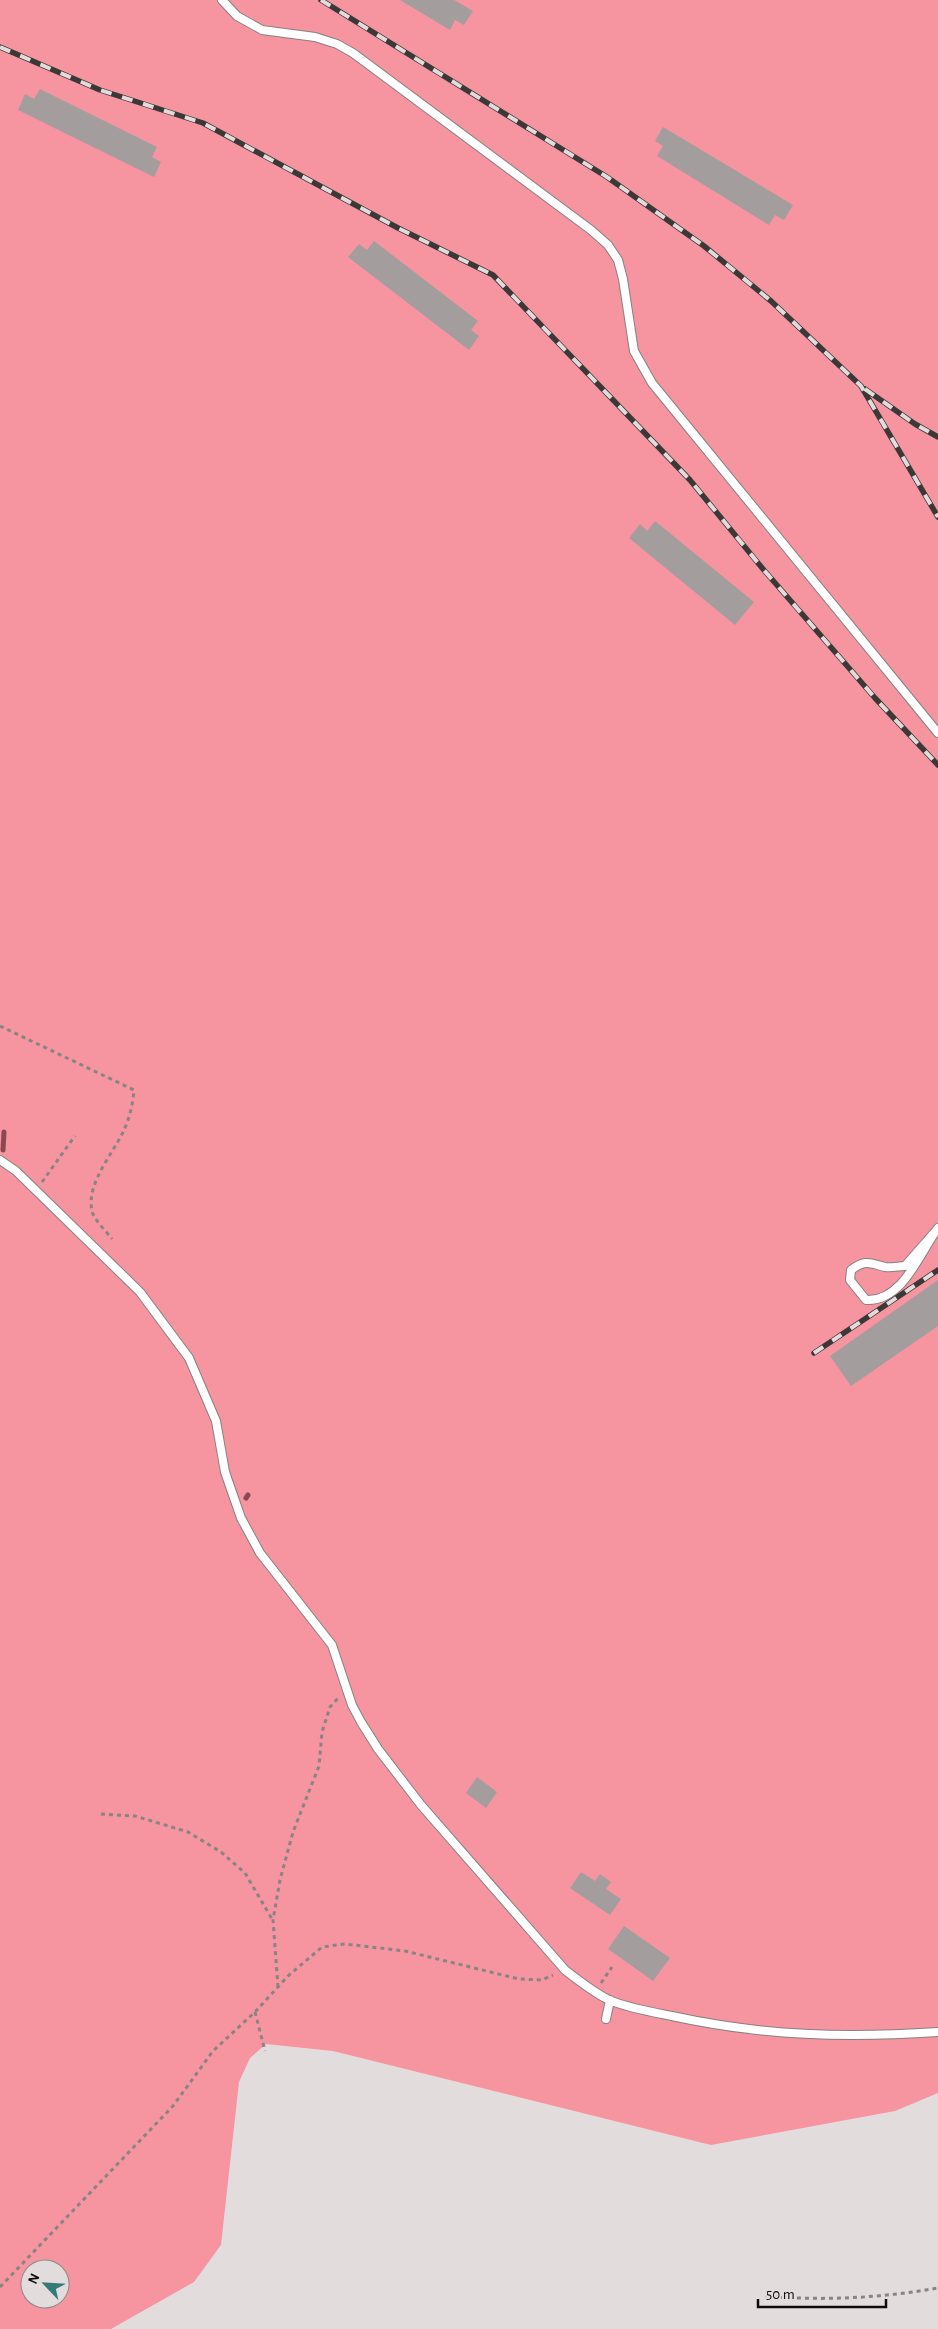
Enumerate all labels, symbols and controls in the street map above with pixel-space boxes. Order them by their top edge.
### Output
north arrow [20,2259,70,2309]
text: N [26,2272,43,2286]
scale bar [758,2276,886,2308]
text: 50 m [766,2287,795,2302]

